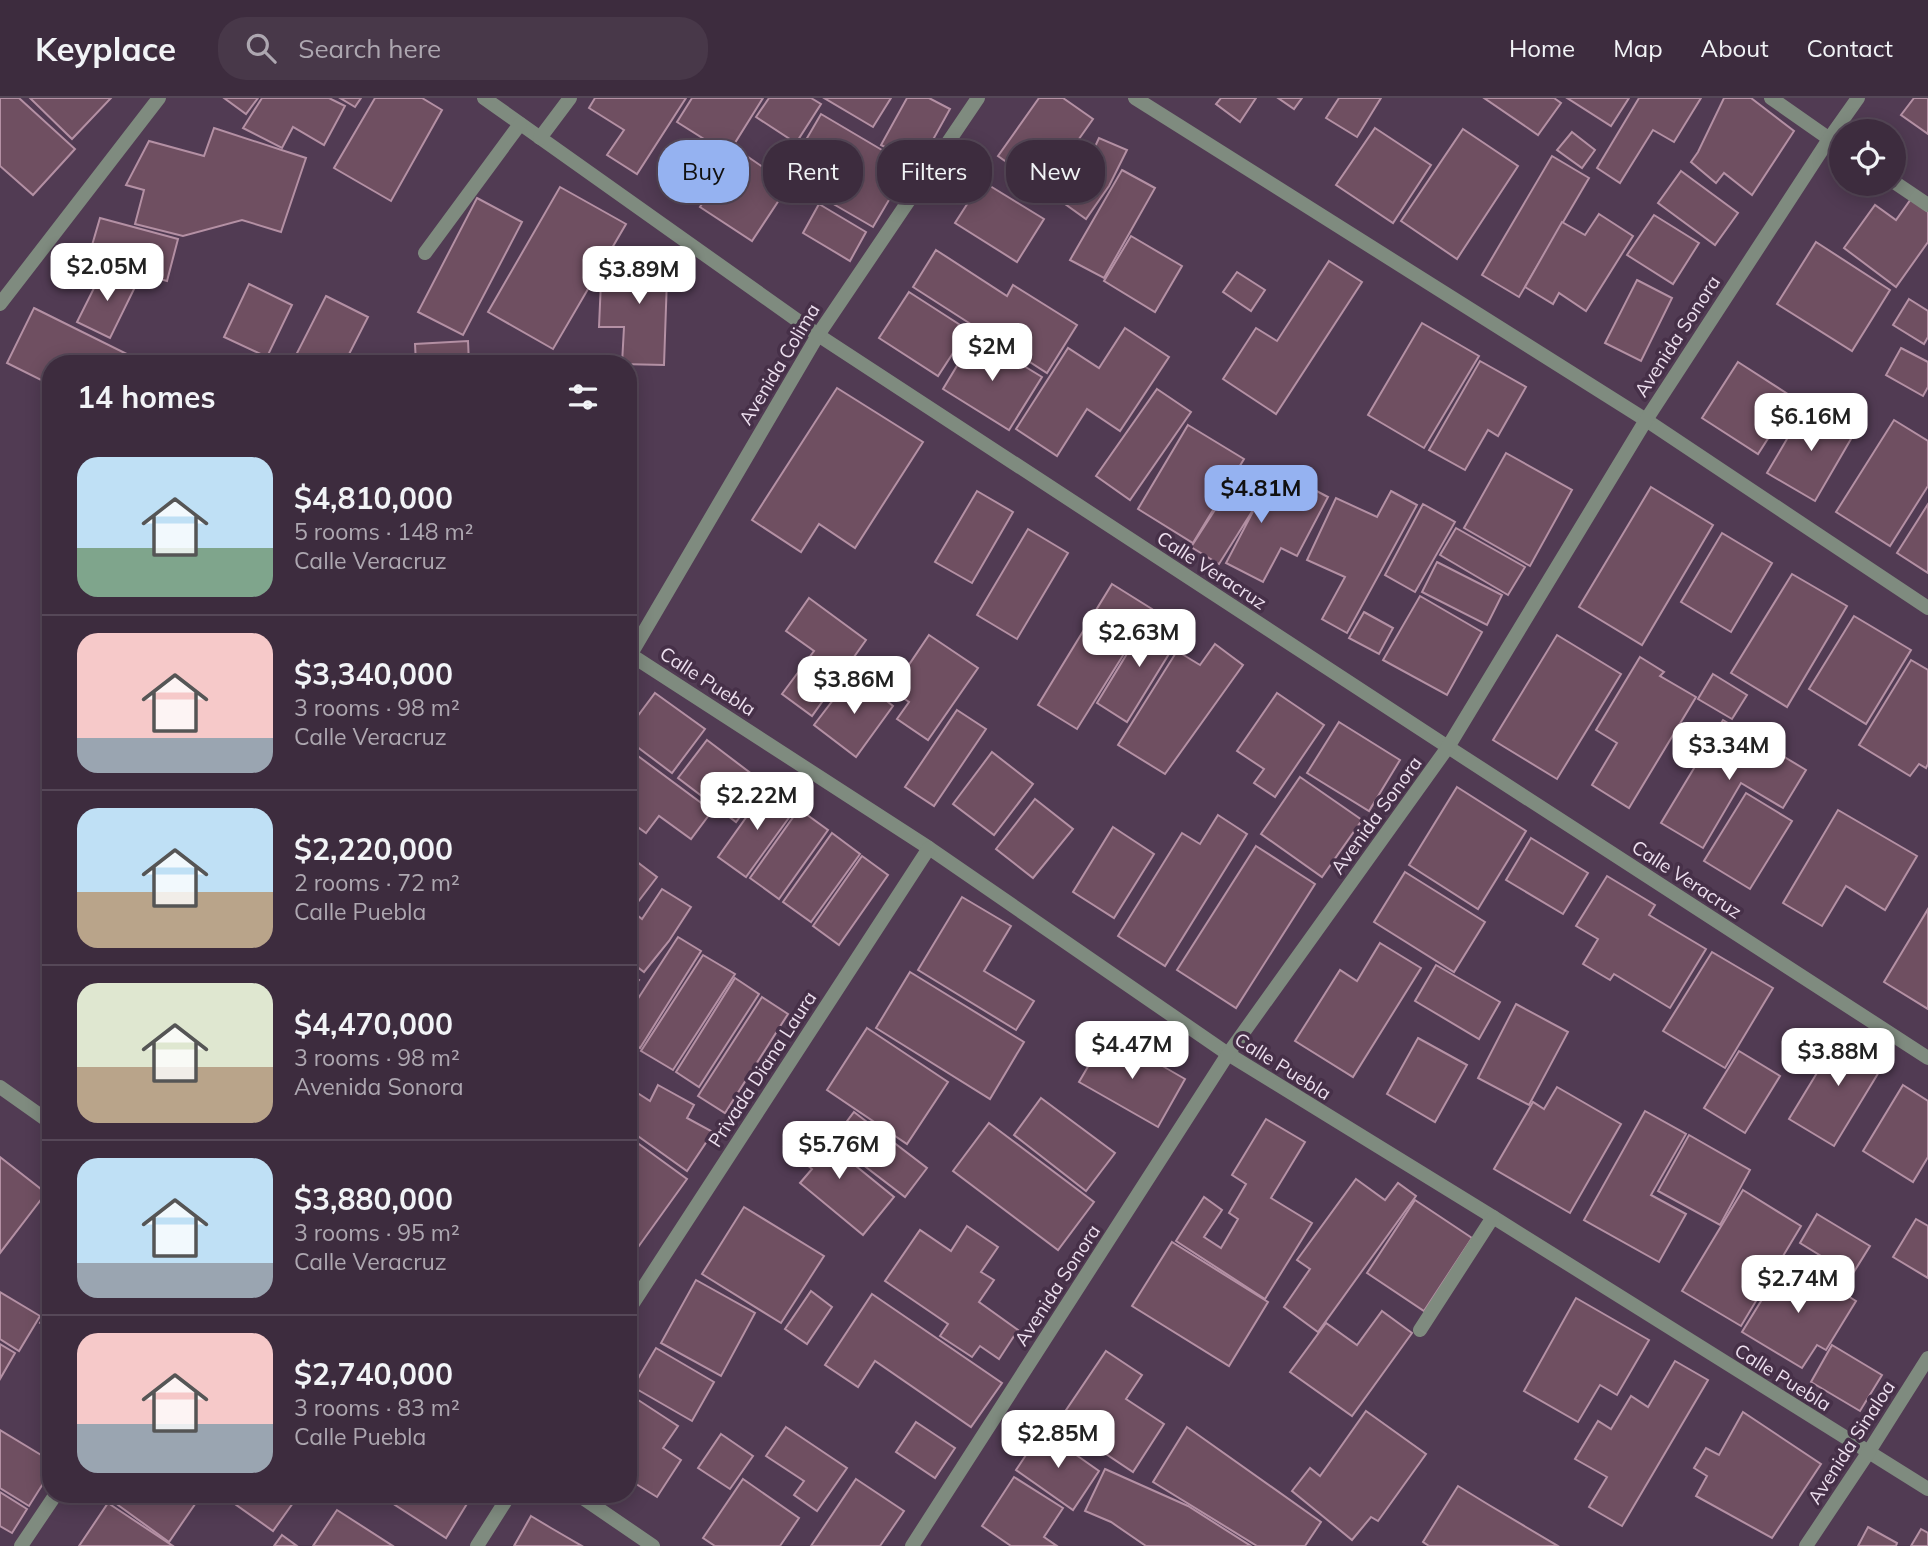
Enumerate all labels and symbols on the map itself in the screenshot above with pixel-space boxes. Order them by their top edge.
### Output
pin: $2.05M [50,244,164,303]
pin: $3.89M [582,246,696,306]
street label: Avenida Sonora [1629,271,1725,401]
street label: Avenida Colima [733,299,825,429]
pin: $2M [958,324,1026,383]
pin: $6.16M [1754,394,1868,453]
pin: $4.81M [1204,466,1318,525]
street label: Calle Veracruz [1153,526,1272,615]
pin: $2.63M [1082,610,1196,669]
street label: Calle Puebla [656,641,760,721]
pin: $3.86M [797,656,911,716]
pin: $3.34M [1672,722,1786,782]
street label: Avenida Sonora [1325,751,1427,879]
pin: $2.22M [700,772,814,832]
street label: Calle Veracruz [1628,835,1747,924]
street label: Privada Diana Laura [703,986,821,1152]
pin: $4.47M [1075,1021,1189,1081]
street label: Calle Puebla [1230,1027,1336,1105]
pin: $3.88M [1781,1028,1895,1088]
pin: $5.76M [782,1122,896,1181]
street label: Avenida Sonora [1009,1220,1105,1350]
pin: $2.74M [1741,1256,1855,1315]
street label: Calle Puebla [1730,1338,1836,1416]
street label: Avenida Sinaloa [1802,1376,1900,1508]
pin: $2.85M [1001,1410,1115,1470]

